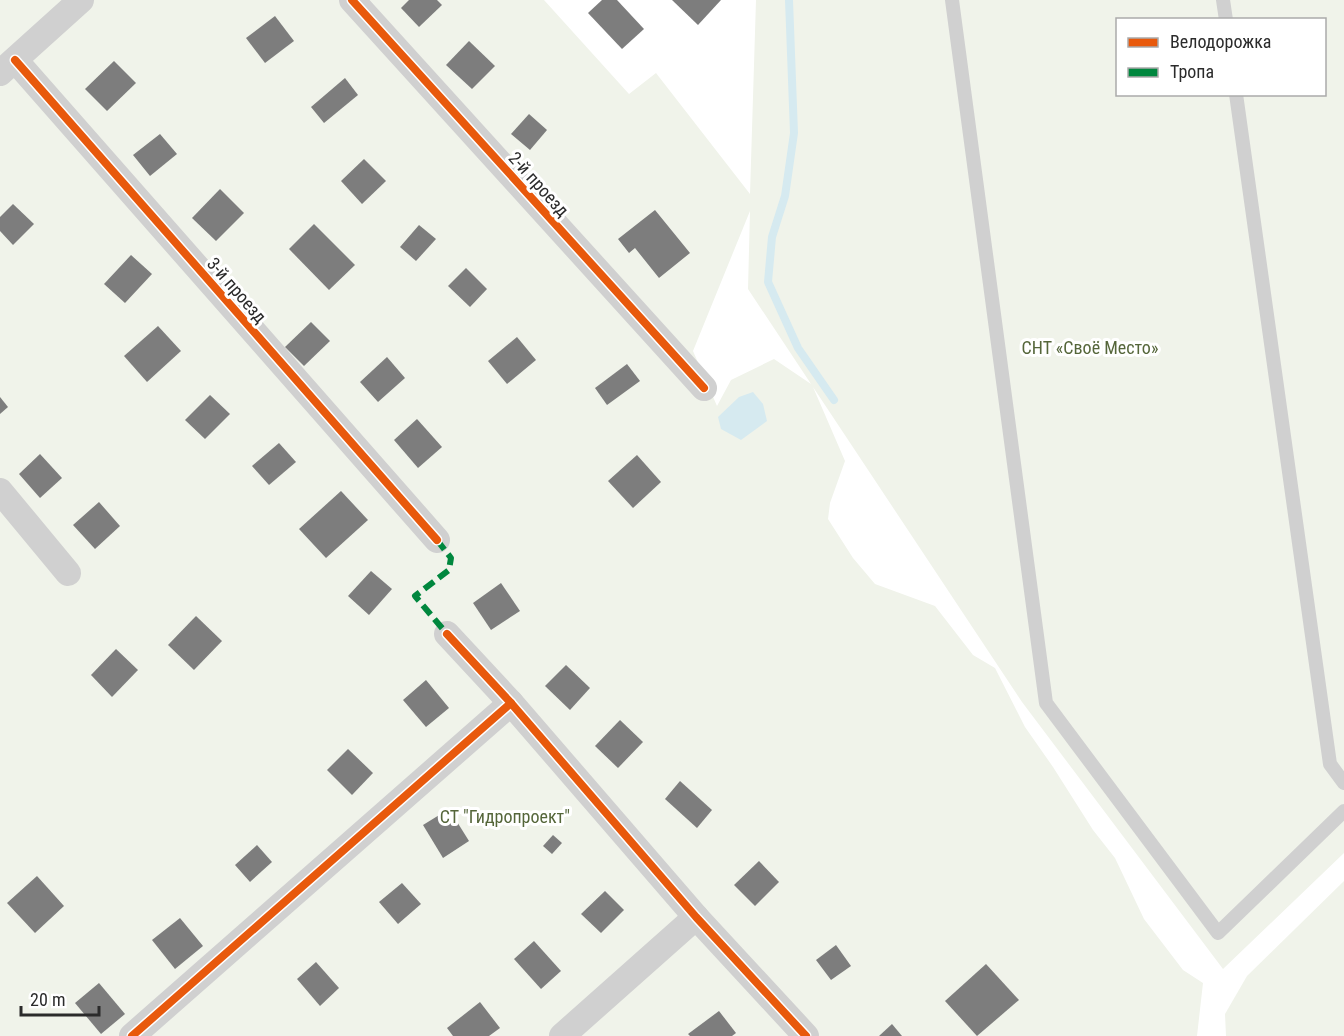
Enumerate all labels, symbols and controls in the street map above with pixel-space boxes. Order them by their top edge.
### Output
legend [1116,18,1326,96]
text: Велодорожка [1170,31,1271,52]
text: Тропа [1170,61,1214,82]
street label: 2-й проезд [504,147,574,221]
street label: 3-й проезд [203,253,271,327]
park label: СНТ «Своё Место» [1022,337,1158,358]
park label: СТ "Гидропроект" [440,806,570,827]
scale bar [21,979,99,1017]
text: 20 m [30,989,65,1010]

